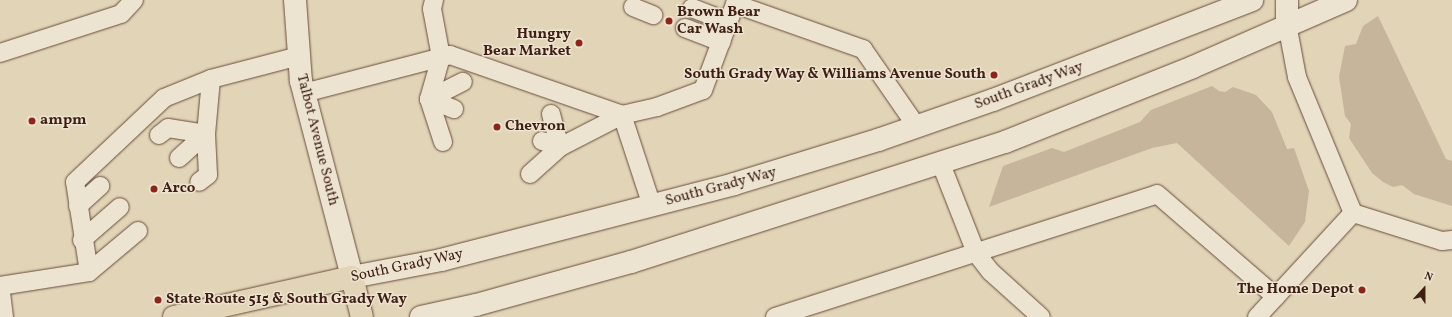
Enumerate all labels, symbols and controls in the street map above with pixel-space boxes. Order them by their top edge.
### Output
place label: Brown Bear Car Wash [677,3,760,38]
marker: Brown Bear Car Wash [664,16,674,26]
place label: Hungry Bear Market [483,25,571,60]
marker: Hungry Bear Market [574,38,584,48]
street label: South Grady Way [972,58,1086,114]
place label: South Grady Way & Williams Avenue South [683,66,986,84]
marker: South Grady Way & Williams Avenue South [989,70,999,80]
street label: Talbot Avenue South [292,72,342,208]
place label: ampm [40,112,87,130]
marker: ampm [27,116,37,126]
place label: Chevron [505,118,566,136]
marker: Chevron [492,122,502,132]
street label: South Grady Way [663,163,779,211]
place label: Arco [162,180,195,198]
marker: Arco [149,184,159,194]
street label: South Grady Way [349,245,465,287]
north arrow [1404,269,1444,309]
text: N [1422,269,1435,286]
place label: The Home Depot [1237,281,1354,299]
marker: The Home Depot [1357,285,1367,295]
place label: State Route 515 & South Grady Way [166,291,408,309]
marker: State Route 515 & South Grady Way [153,295,163,305]

